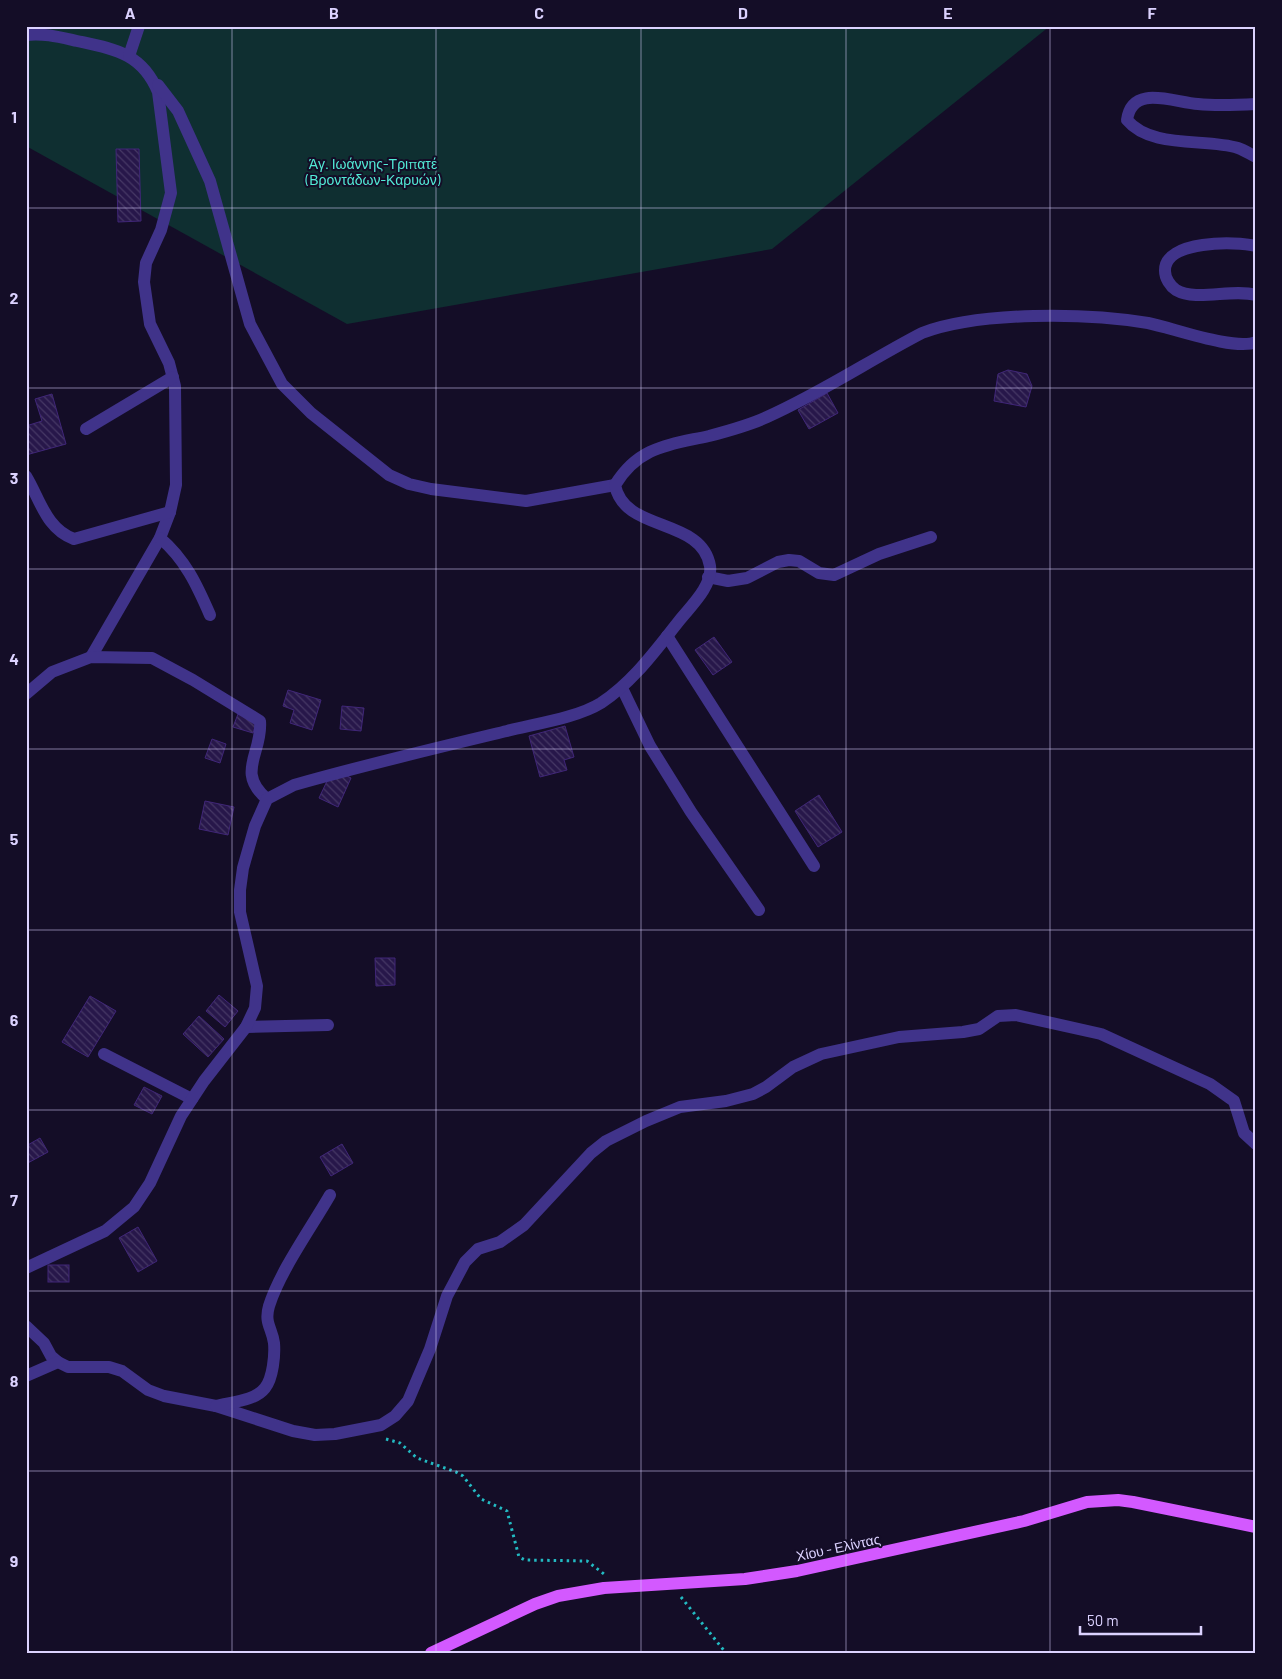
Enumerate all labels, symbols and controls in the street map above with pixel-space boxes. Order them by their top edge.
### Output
text: A [125,3,136,22]
text: B [329,3,339,22]
text: C [534,3,544,22]
text: D [738,3,748,22]
text: E [943,3,953,22]
text: F [1148,3,1157,22]
text: 1 [11,107,17,126]
park label: Άγ. Ιωάννης-Τριπατέ (Βροντάδων-Καρυών) [305,155,441,188]
text: 2 [10,288,19,307]
text: 3 [10,468,18,487]
text: 4 [9,649,19,668]
text: 5 [10,829,19,848]
text: 6 [10,1010,19,1029]
text: 7 [10,1190,18,1209]
text: 8 [10,1371,19,1390]
street label: Χίου - Ελίντας [794,1530,882,1564]
text: 9 [10,1551,18,1570]
scale bar [1080,1604,1201,1636]
text: 50 m [1087,1611,1119,1629]

